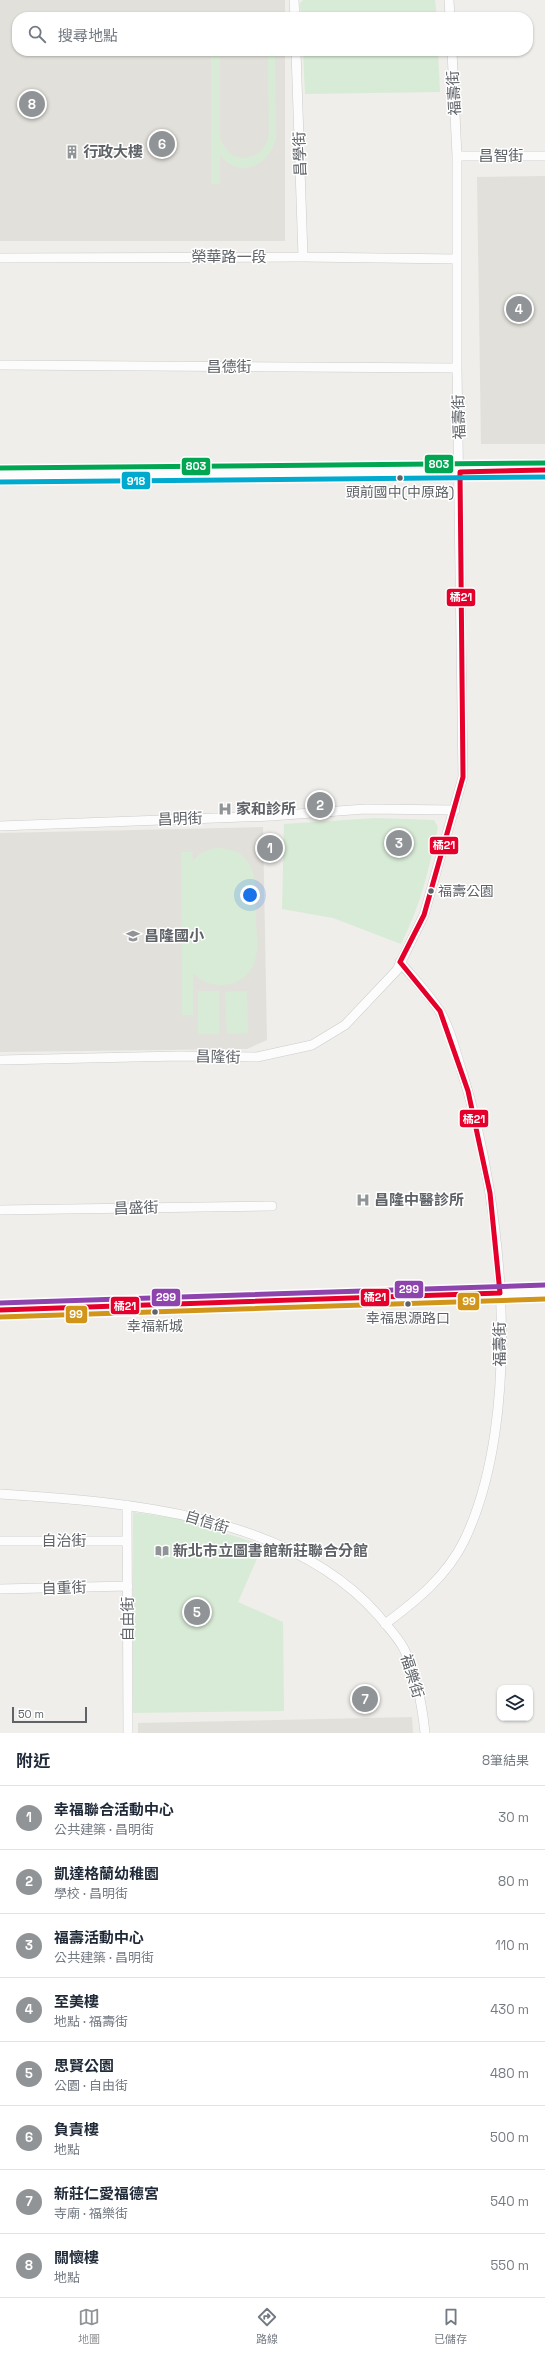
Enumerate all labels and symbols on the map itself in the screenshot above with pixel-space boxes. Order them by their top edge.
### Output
street label: 福壽街 [443,70,464,116]
pin: 8 [19,89,45,119]
pin: 6 [149,129,175,159]
street label: 昌學街 [289,131,310,177]
place label: 行政大樓 [83,142,143,161]
building icon: 行政大樓 [64,144,80,160]
street label: 昌智街 [478,146,524,165]
street label: 榮華路一段 [191,247,267,266]
pin: 4 [506,294,532,324]
street label: 昌德街 [206,357,252,376]
street label: 福壽街 [448,394,469,440]
line badge: 803 [424,454,454,474]
line badge: 803 [181,457,211,476]
text: 803 [429,457,450,471]
text: 803 [186,459,207,473]
line badge: 918 [121,471,151,490]
marker: 頭前國中(中原路) [395,473,405,483]
text: 918 [127,474,146,488]
place label: 頭前國中(中原路) [346,483,454,501]
line badge: 橘21 [446,588,476,607]
text: 橘21 [450,590,472,604]
pin: 2 [307,790,333,820]
place label: 家和診所 [236,799,296,818]
hospital icon: 家和診所 [217,801,233,817]
street label: 昌明街 [157,808,203,829]
pin: 3 [386,828,412,858]
pin: 1 [257,833,283,863]
line badge: 橘21 [429,836,459,855]
text: 橘21 [433,838,455,852]
place label: 福壽公園 [438,882,494,900]
your location [240,885,260,905]
marker: 福壽公園 [426,886,436,896]
place label: 昌隆國小 [144,926,205,945]
school or university icon: 昌隆國小 [125,928,141,944]
street label: 昌隆街 [195,1047,241,1066]
line badge: 橘21 [459,1109,489,1128]
text: 橘21 [463,1112,485,1126]
place label: 昌隆中醫診所 [374,1190,464,1209]
hospital icon: 昌隆中醫診所 [355,1192,371,1208]
street label: 昌盛街 [113,1197,159,1218]
line badge: 299 [394,1280,424,1299]
text: 299 [399,1282,419,1296]
line badge: 299 [151,1288,181,1307]
line badge: 橘21 [360,1288,390,1307]
text: 299 [156,1290,176,1304]
text: 橘21 [364,1290,386,1304]
line badge: 99 [457,1292,480,1311]
text: 99 [462,1294,476,1308]
line badge: 橘21 [110,1296,140,1315]
text: 橘21 [114,1299,136,1313]
marker: 幸福思源路口 [403,1299,413,1309]
line badge: 99 [65,1305,88,1324]
text: 99 [69,1307,83,1321]
marker: 幸福新城 [150,1307,160,1317]
place label: 幸福思源路口 [366,1309,450,1327]
place label: 幸福新城 [127,1317,183,1335]
street label: 福壽街 [490,1321,509,1367]
street label: 自信街 [183,1506,231,1537]
street label: 自治街 [41,1531,87,1550]
place label: 新北市立圖書館新莊聯合分館 [173,1541,368,1560]
library icon: 新北市立圖書館新莊聯合分館 [154,1543,170,1559]
street label: 自重街 [41,1577,87,1598]
street label: 自由街 [118,1596,137,1642]
pin: 5 [184,1597,210,1627]
street label: 福樂街 [397,1652,428,1700]
pin: 7 [352,1684,378,1714]
scale bar [12,1705,87,1724]

